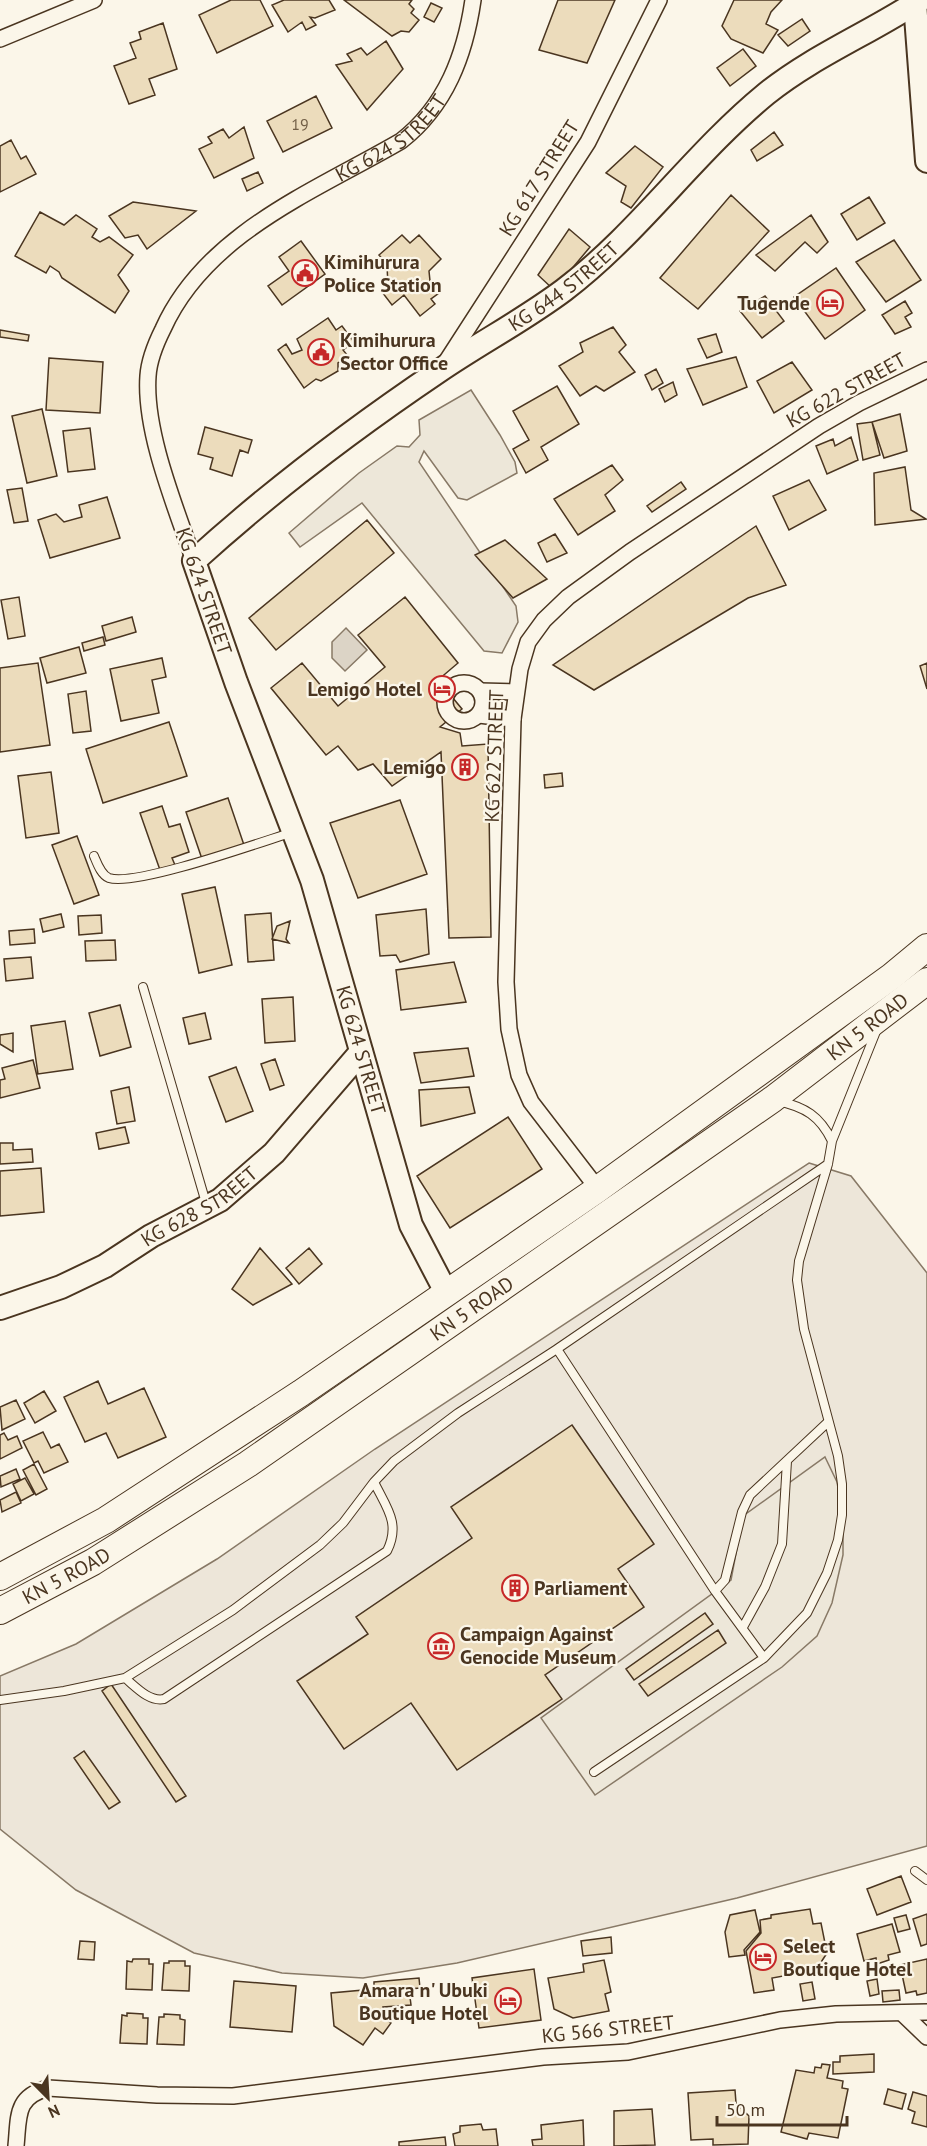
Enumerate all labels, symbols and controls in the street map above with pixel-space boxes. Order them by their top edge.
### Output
street label: KG 624 STREET [331,89,452,188]
house number: 19 [291,114,309,134]
street label: KG 617 STREET [493,115,585,241]
street label: KG 644 STREET [503,236,625,337]
place label: Kimihurura Police Station [324,249,442,298]
public building icon: Kimihurura Police Station [290,258,320,288]
hotel icon: Tugende [815,288,845,318]
place label: Tugende [737,290,810,316]
place label: Kimihurura Sector Office [340,327,448,376]
public building icon: Kimihurura Sector Office [306,337,336,367]
street label: KG 622 STREET [782,346,910,434]
street label: KG 624 STREET [170,524,238,658]
hotel icon: Lemigo Hotel [427,674,457,704]
place label: Lemigo Hotel [308,676,422,702]
street label: KG 622 STREET [479,689,509,823]
building icon: Lemigo [450,752,480,782]
place label: Lemigo [383,754,446,780]
street label: KG 624 STREET [330,982,392,1118]
street label: KN 5 ROAD [821,987,914,1066]
street label: KG 628 STREET [136,1160,263,1252]
street label: KN 5 ROAD [425,1270,519,1347]
street label: KN 5 ROAD [18,1541,115,1610]
building icon: Parliament [500,1573,530,1603]
place label: Parliament [534,1575,627,1601]
place label: Campaign Against Genocide Museum [460,1621,616,1670]
museum icon: Campaign Against Genocide Museum [426,1631,456,1661]
place label: Select Boutique Hotel [783,1933,912,1982]
hotel icon: Select Boutique Hotel [748,1942,778,1972]
place label: Amara n' Ubuki Boutique Hotel [359,1977,488,2026]
hotel icon: Amara n' Ubuki Boutique Hotel [493,1986,523,2016]
street label: KG 566 STREET [541,2009,675,2049]
north arrow [18,2068,78,2128]
scale bar [717,2089,848,2127]
text: 50 m [726,2098,765,2121]
text: N [45,2100,63,2123]

